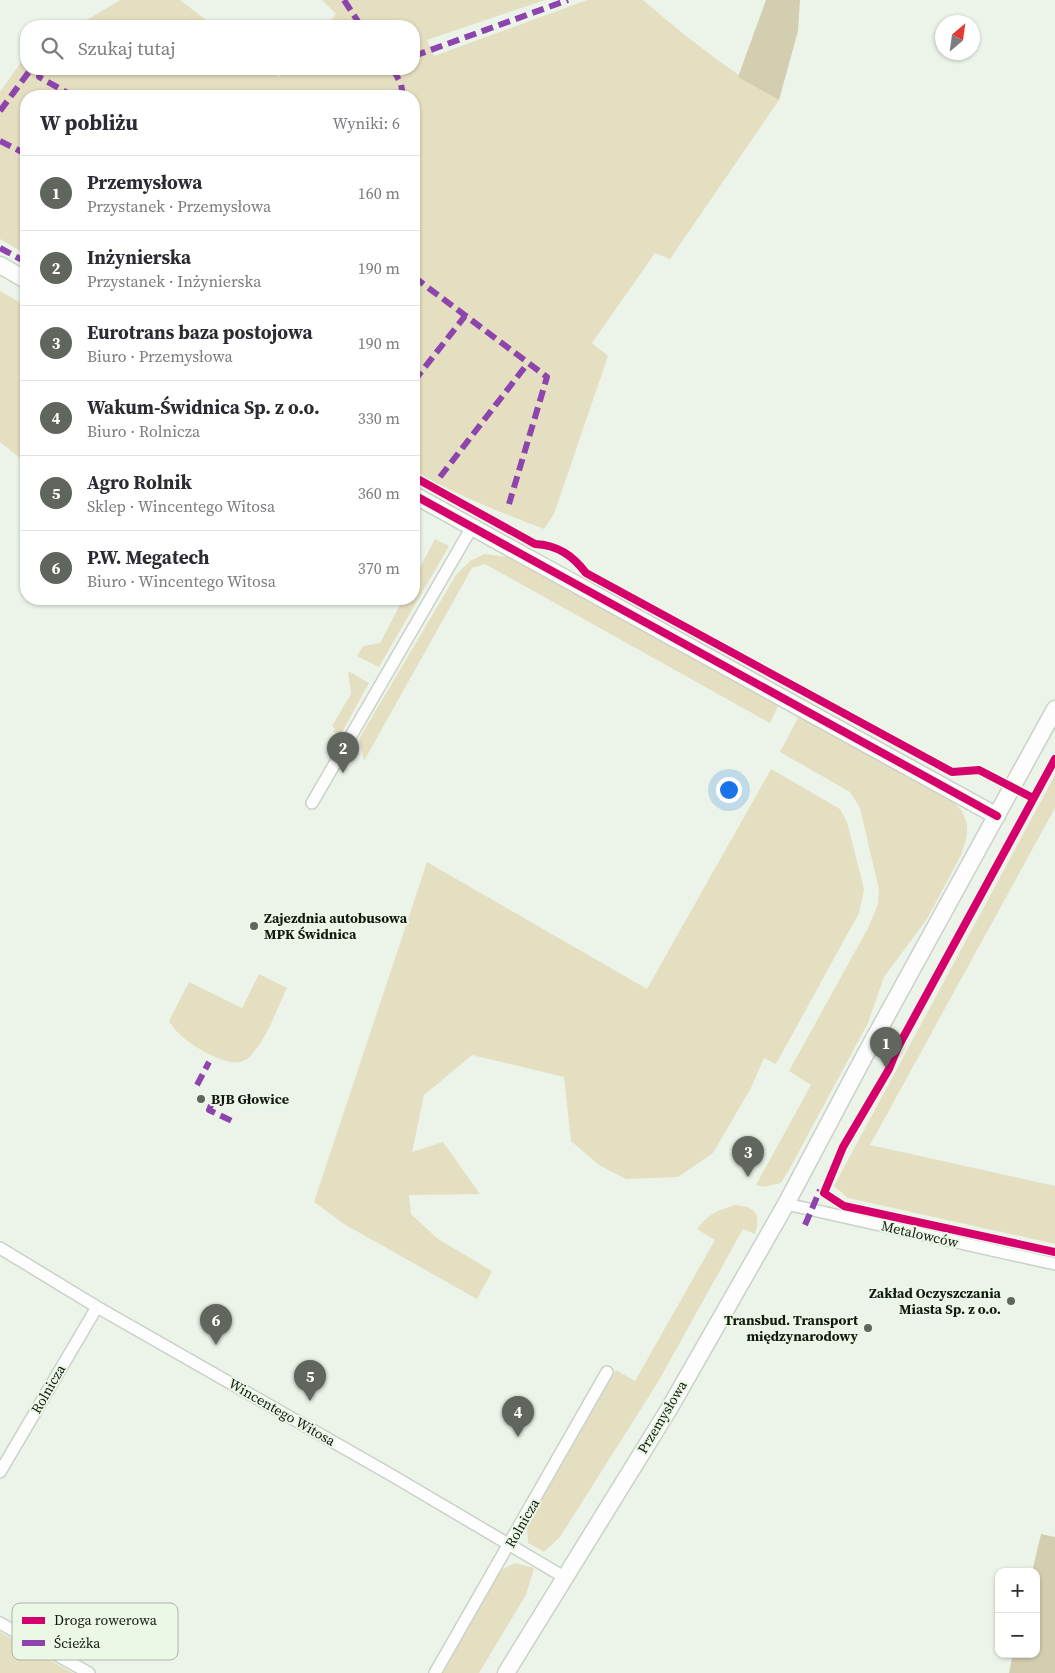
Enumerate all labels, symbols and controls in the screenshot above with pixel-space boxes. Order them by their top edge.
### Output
north arrow [935,15,980,60]
search box [20,20,420,75]
icon: search [38,34,66,62]
text: Szukaj tutaj [78,35,176,61]
text: W pobliżu [40,108,138,137]
text: Wyniki: 6 [333,112,400,134]
text: Przemysłowa [87,169,202,195]
text: 1 [52,182,60,204]
text: 160 m [358,182,400,204]
text: Przystanek · Przemysłowa [87,195,271,217]
text: Inżynierska [87,244,191,270]
text: 2 [52,257,60,279]
text: 190 m [358,257,400,279]
text: Przystanek · Inżynierska [87,270,261,292]
text: Eurotrans baza postojowa [87,319,312,345]
text: 3 [52,332,60,354]
text: 190 m [358,332,400,354]
text: Biuro · Przemysłowa [87,345,233,367]
text: Wakum-Świdnica Sp. z o.o. [87,394,320,420]
text: 4 [52,407,60,429]
text: 330 m [358,407,400,429]
text: Biuro · Rolnicza [87,420,200,442]
text: Agro Rolnik [87,469,192,495]
text: 5 [52,482,60,504]
text: 360 m [358,482,400,504]
text: Sklep · Wincentego Witosa [87,495,275,517]
text: P.W. Megatech [87,544,210,570]
text: 6 [52,557,60,579]
text: 370 m [358,557,400,579]
text: Biuro · Wincentego Witosa [87,570,276,592]
pin: 2 [327,732,359,773]
your location [716,777,742,803]
place label: Zajezdnia autobusowa MPK Świdnica [264,908,408,944]
marker: Zajezdnia autobusowa MPK Świdnica [248,920,260,932]
pin: 1 [870,1027,902,1068]
place label: BJB Głowice [211,1089,289,1109]
marker: BJB Głowice [195,1093,207,1105]
pin: 3 [732,1136,764,1177]
street label: Metalowców [879,1215,961,1253]
place label: Zakład Oczyszczania Miasta Sp. z o.o. [869,1283,1002,1319]
marker: Zakład Oczyszczania Miasta Sp. z o.o. [1005,1295,1017,1307]
pin: 6 [200,1304,232,1345]
place label: Transbud. Transport międzynarodowy [724,1310,859,1346]
marker: Transbud. Transport międzynarodowy [862,1322,874,1334]
street label: Rolnicza [26,1360,71,1417]
pin: 5 [294,1360,326,1401]
street label: Wincentego Witosa [225,1373,340,1451]
street label: Przemysłowa [632,1376,692,1457]
pin: 4 [502,1396,534,1437]
street label: Rolnicza [500,1494,545,1551]
map controls [995,1568,1040,1658]
button: + [995,1568,1040,1613]
legend [12,1603,178,1660]
text: Droga rowerowa [54,1610,158,1630]
button: − [995,1613,1040,1658]
text: Ścieżka [54,1633,101,1653]

